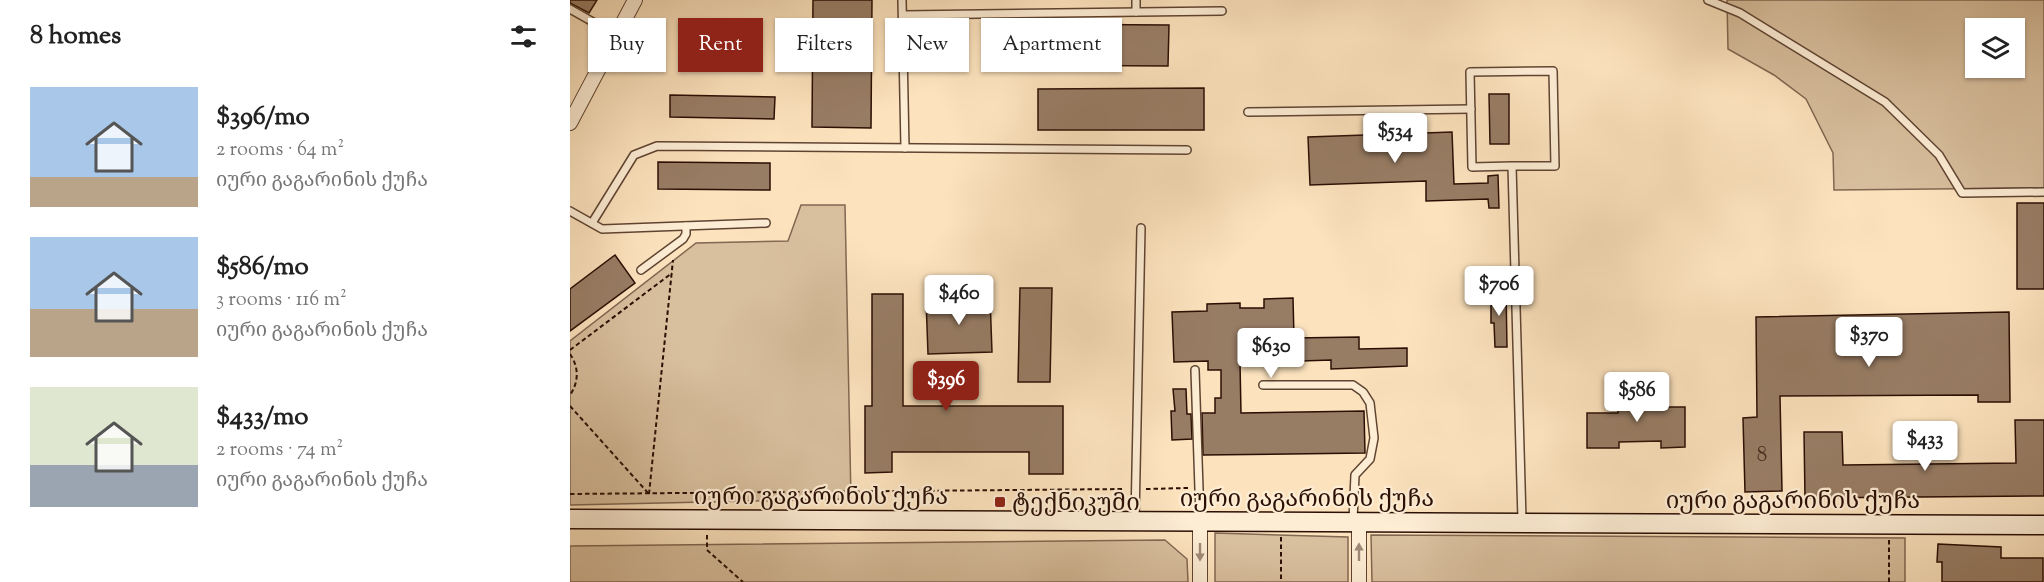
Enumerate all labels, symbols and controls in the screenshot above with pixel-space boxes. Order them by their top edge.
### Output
text: 8 homes [30,18,121,55]
chip: Buy [588,18,666,72]
chip: Rent [678,18,763,72]
chip: Filters [775,18,873,72]
chip: New [885,18,969,72]
chip: Apartment [981,18,1122,72]
map controls [1965,18,2025,78]
button: layers [1965,18,2025,78]
icon: filters [507,20,540,53]
text: $396/mo [216,99,310,136]
icon: home [78,111,150,183]
pin: $534 [1359,113,1431,164]
text: $534 [1377,118,1413,147]
text: 2 rooms · 64 m² [216,136,344,165]
text: იური გაგარინის ქუჩა [216,167,428,196]
text: $586/mo [216,249,309,286]
icon: home [78,261,150,333]
pin: $706 [1463,266,1535,317]
text: $706 [1479,271,1519,300]
pin: $460 [923,275,995,326]
text: $460 [938,280,980,309]
text: 3 rooms · 116 m² [216,286,347,315]
text: იური გაგარინის ქუჩა [216,317,428,346]
pin: $370 [1833,317,1905,368]
text: $370 [1850,322,1888,351]
pin: $630 [1235,328,1307,379]
text: $630 [1251,333,1291,362]
pin: $396 [910,361,982,412]
text: $396 [927,366,965,395]
pin: $586 [1601,372,1673,423]
text: $586 [1618,377,1656,406]
text: $433/mo [216,399,308,436]
icon: home [78,411,150,483]
pin: $433 [1889,421,1961,472]
text: $433 [1907,426,1943,455]
text: 2 rooms · 74 m² [216,436,343,465]
house number: 8 [1757,441,1767,471]
text: იური გაგარინის ქუჩა [216,467,428,496]
street label: იური გაგარინის ქუჩა [694,481,948,515]
street label: იური გაგარინის ქუჩა [1180,483,1434,517]
street label: იური გაგარინის ქუჩა [1666,485,1920,519]
place label: ტექნიკუმი [1012,487,1140,521]
marker: ტექნიკუმი [993,495,1007,509]
one-way arrow [1195,542,1205,561]
one-way arrow [1354,543,1364,562]

